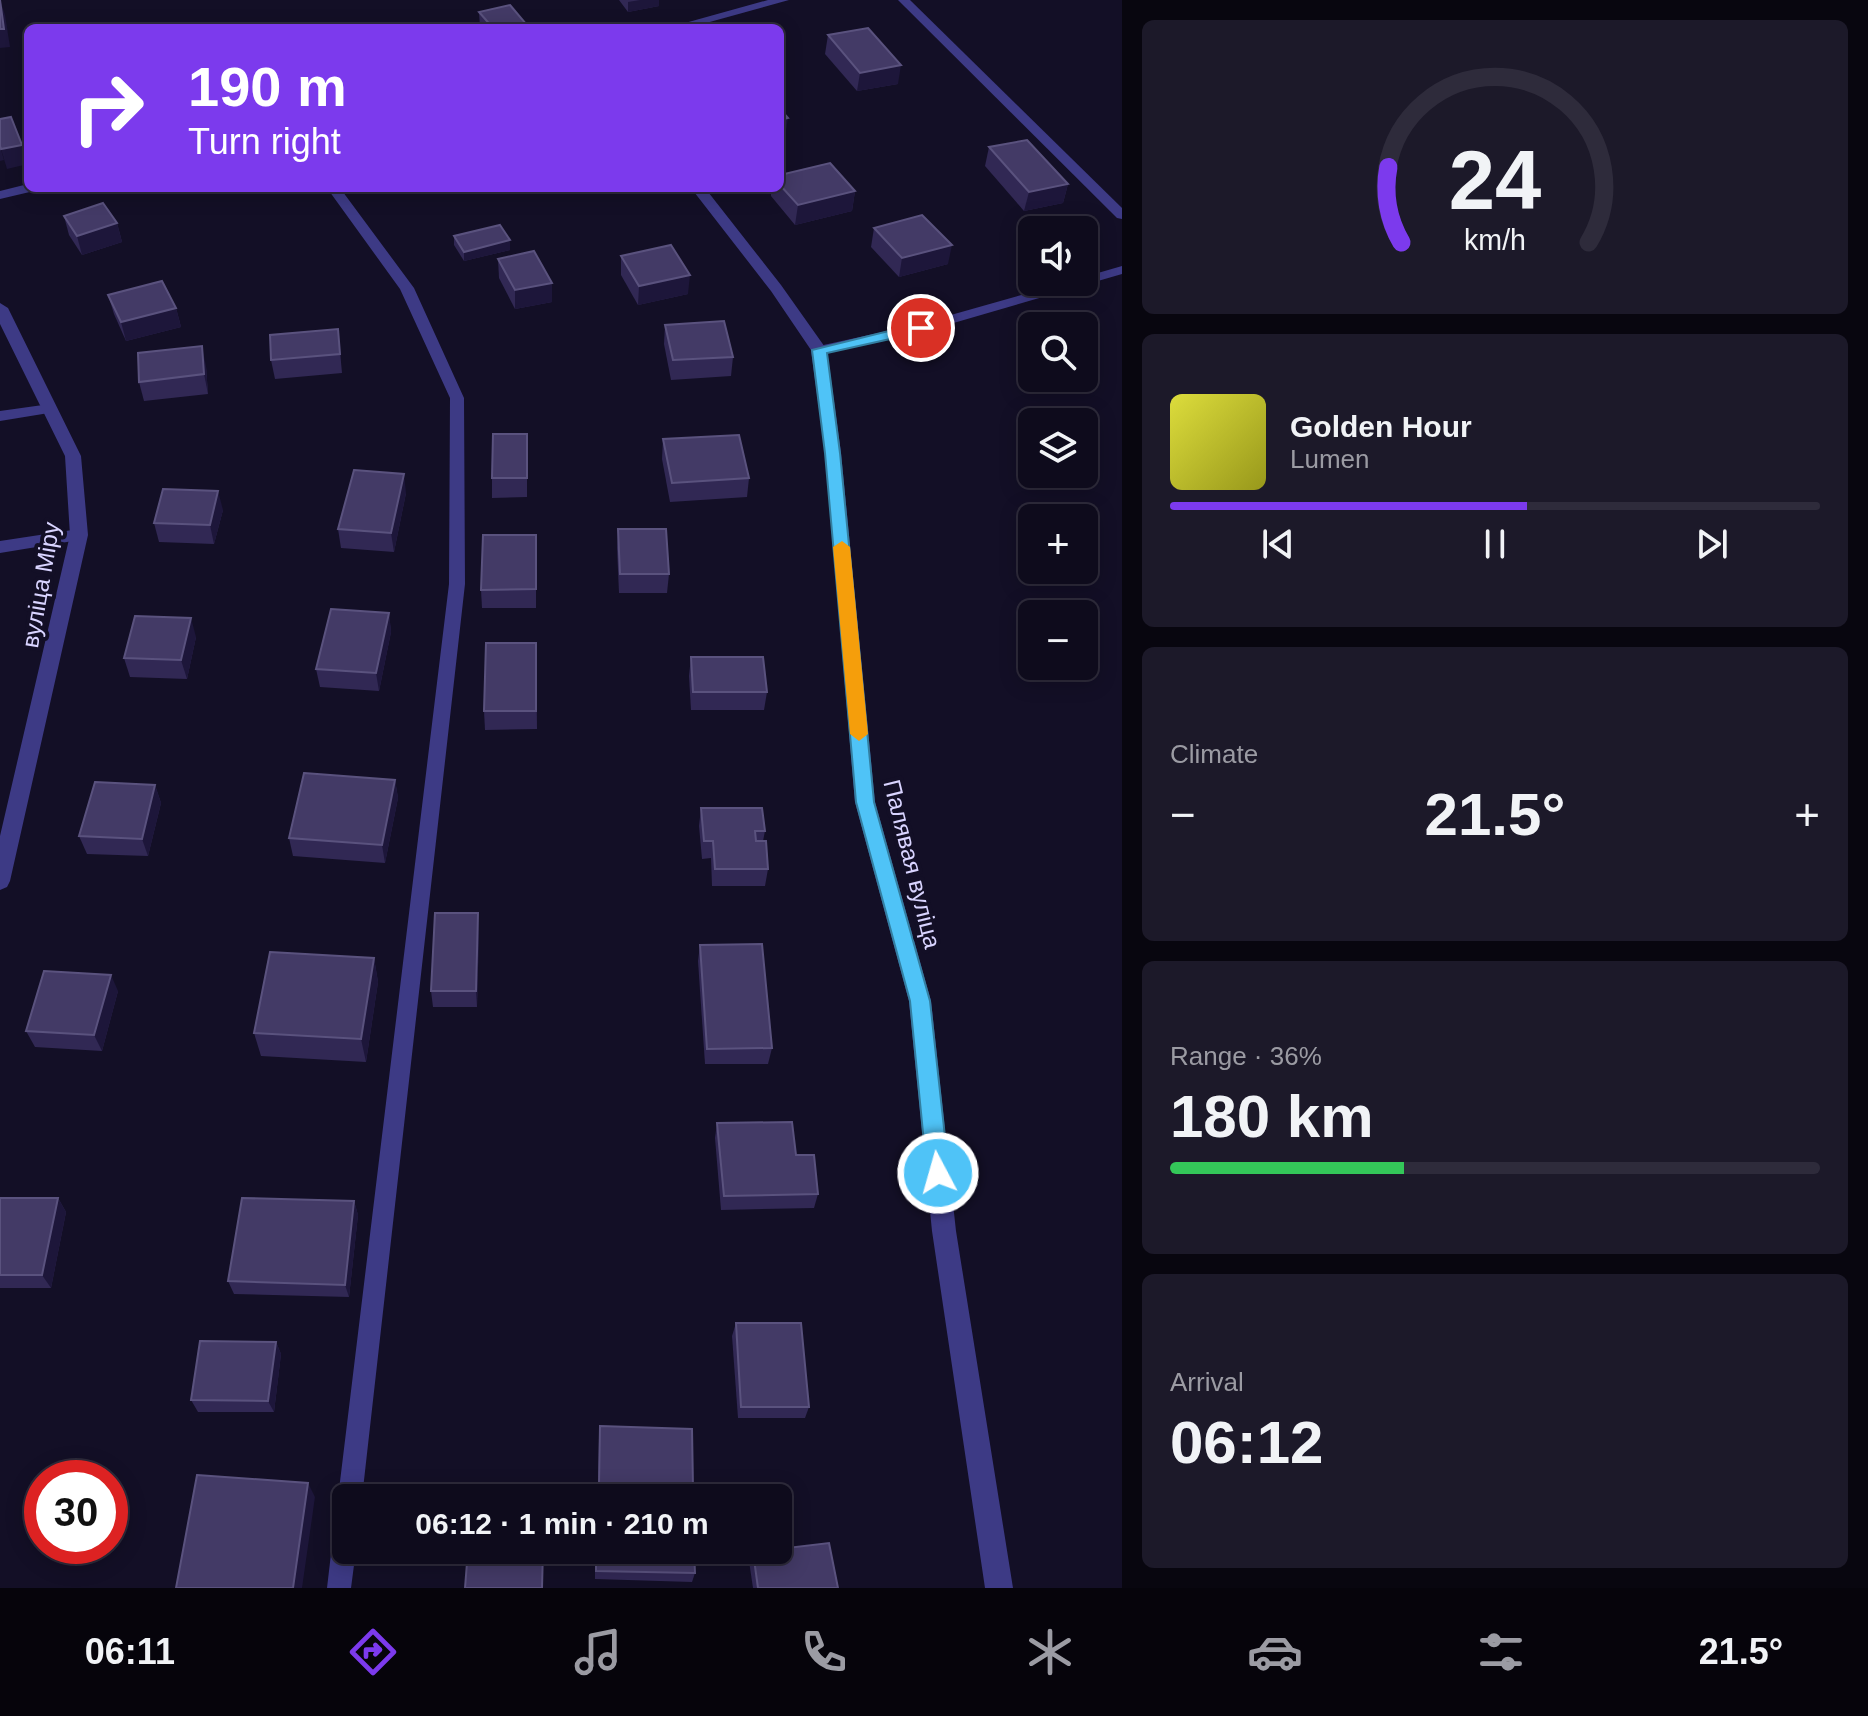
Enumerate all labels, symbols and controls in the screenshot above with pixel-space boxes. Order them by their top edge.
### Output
text: 190 m [188,55,347,118]
icon: right [56,56,160,160]
text: Turn right [188,121,341,162]
text: 24 [1449,133,1541,226]
map controls [1018,216,1098,680]
button: sound [1018,216,1098,296]
text: km/h [1464,224,1526,256]
pin [887,294,955,362]
icon: arrive [899,306,943,350]
button: search [1018,312,1098,392]
button: layers [1018,408,1098,488]
text: Golden Hour [1290,410,1472,443]
text: Lumen [1290,444,1370,474]
button: + [1018,504,1098,584]
street label: вуліца Міру [16,520,65,650]
icon: previous [1256,522,1300,566]
icon: pause [1473,522,1517,566]
icon: next [1690,522,1734,566]
button: − [1018,600,1098,680]
text: Climate [1170,739,1258,769]
street label: Палявая вуліца [878,777,947,952]
text: 21.5° [1425,781,1565,848]
text: − [1170,790,1196,839]
text: + [1794,790,1820,839]
text: Range · 36% [1170,1041,1322,1071]
text: 180 km [1170,1083,1374,1150]
position arrow [896,1131,980,1215]
text: Arrival [1170,1367,1244,1397]
text: 06:12 [1170,1409,1323,1476]
speed limit sign: 30 [24,1460,128,1564]
text: 06:12 · 1 min · 210 m [415,1507,709,1540]
icon: directions [345,1624,401,1680]
icon: music [570,1624,626,1680]
icon: phone [796,1624,852,1680]
icon: climate [1022,1624,1078,1680]
icon: car [1247,1624,1303,1680]
icon: filters [1473,1624,1529,1680]
text: 06:11 [85,1631,175,1672]
text: 21.5° [1699,1631,1783,1672]

